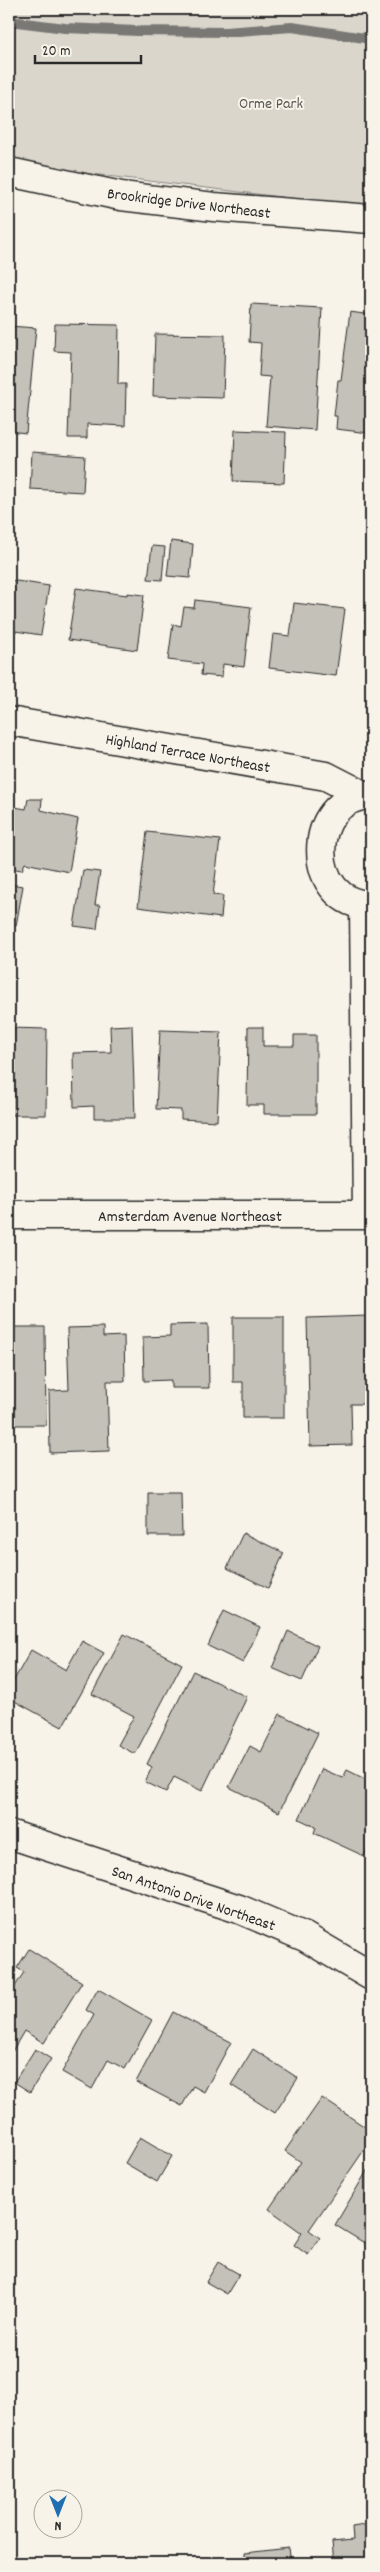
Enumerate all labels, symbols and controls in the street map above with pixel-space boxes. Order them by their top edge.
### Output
scale bar [35,32,141,64]
text: 20 m [42,41,70,63]
park label: Orme Park [239,93,303,116]
street label: Brookridge Drive Northeast [106,183,272,226]
street label: Highland Terrace Northeast [103,729,272,780]
street label: Amsterdam Avenue Northeast [98,1206,282,1229]
street label: San Antonio Drive Northeast [108,1861,278,1938]
north arrow [32,2490,82,2540]
text: N [54,2515,61,2535]

